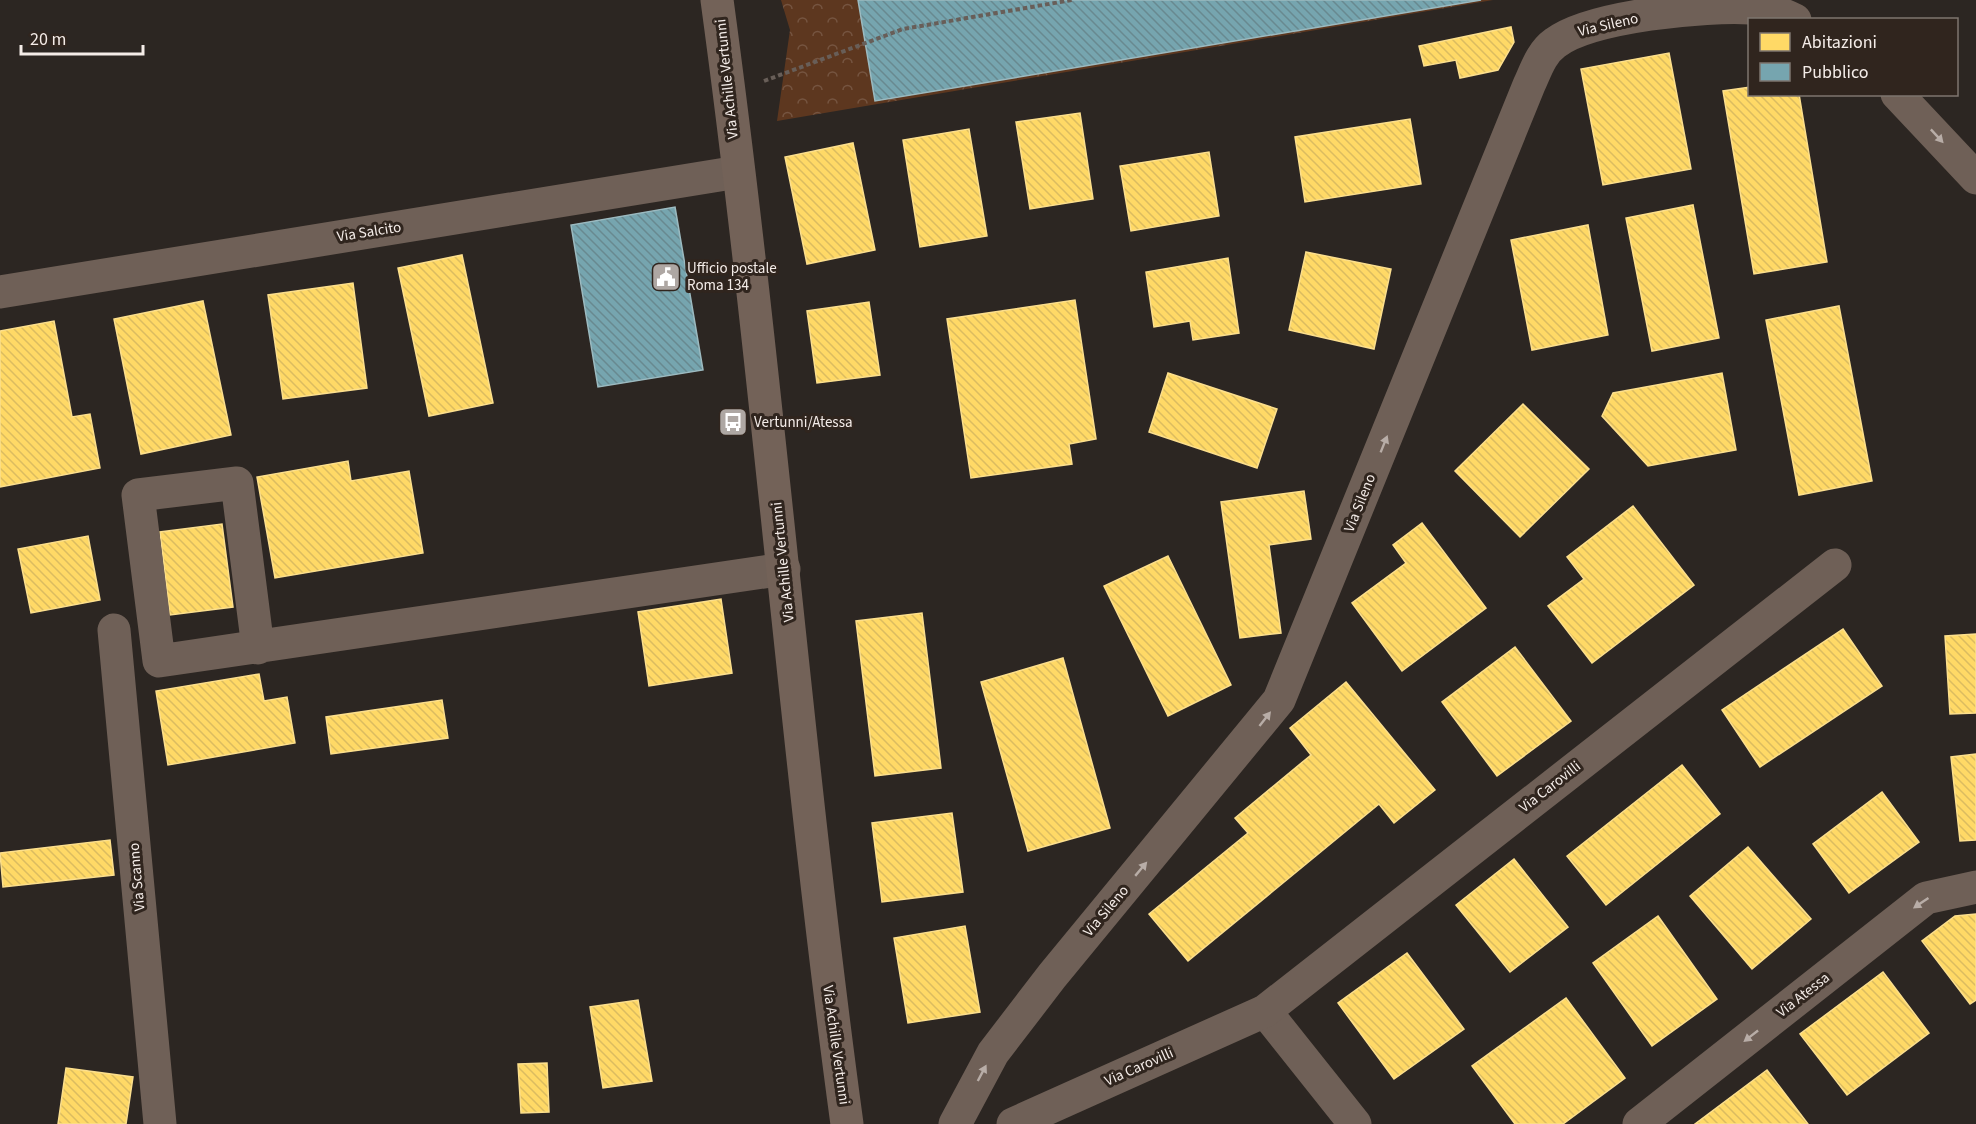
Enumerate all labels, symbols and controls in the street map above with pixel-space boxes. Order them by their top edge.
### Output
street label: Via Sileno [1576,8,1640,42]
scale bar [21,18,142,56]
street label: Via Achille Vertunni [710,18,744,140]
legend [1748,18,1958,96]
text: 20 m [30,27,66,52]
text: Abitazioni [1802,30,1877,55]
text: Pubblico [1802,60,1869,85]
one-way arrow [1929,129,1943,143]
street label: Via Salcito [335,217,403,247]
place label: Ufficio postale Roma 134 [687,258,777,296]
public building icon: Ufficio postale Roma 134 [650,261,682,293]
bus stop icon: Vertunni/Atessa [717,406,749,438]
place label: Vertunni/Atessa [754,412,853,433]
one-way arrow [1379,435,1389,453]
street label: Via Sileno [1339,471,1381,535]
street label: Via Achille Vertunni [766,501,800,623]
one-way arrow [1259,711,1271,727]
street label: Via Carovilli [1515,756,1585,818]
street label: Via Scanno [124,842,150,912]
one-way arrow [1134,862,1147,877]
street label: Via Sileno [1078,881,1134,941]
one-way arrow [1913,897,1929,909]
street label: Via Atessa [1772,968,1834,1022]
street label: Via Achille Vertunni [817,984,855,1106]
one-way arrow [1743,1029,1758,1042]
street label: Via Carovilli [1101,1043,1177,1091]
one-way arrow [977,1064,987,1081]

